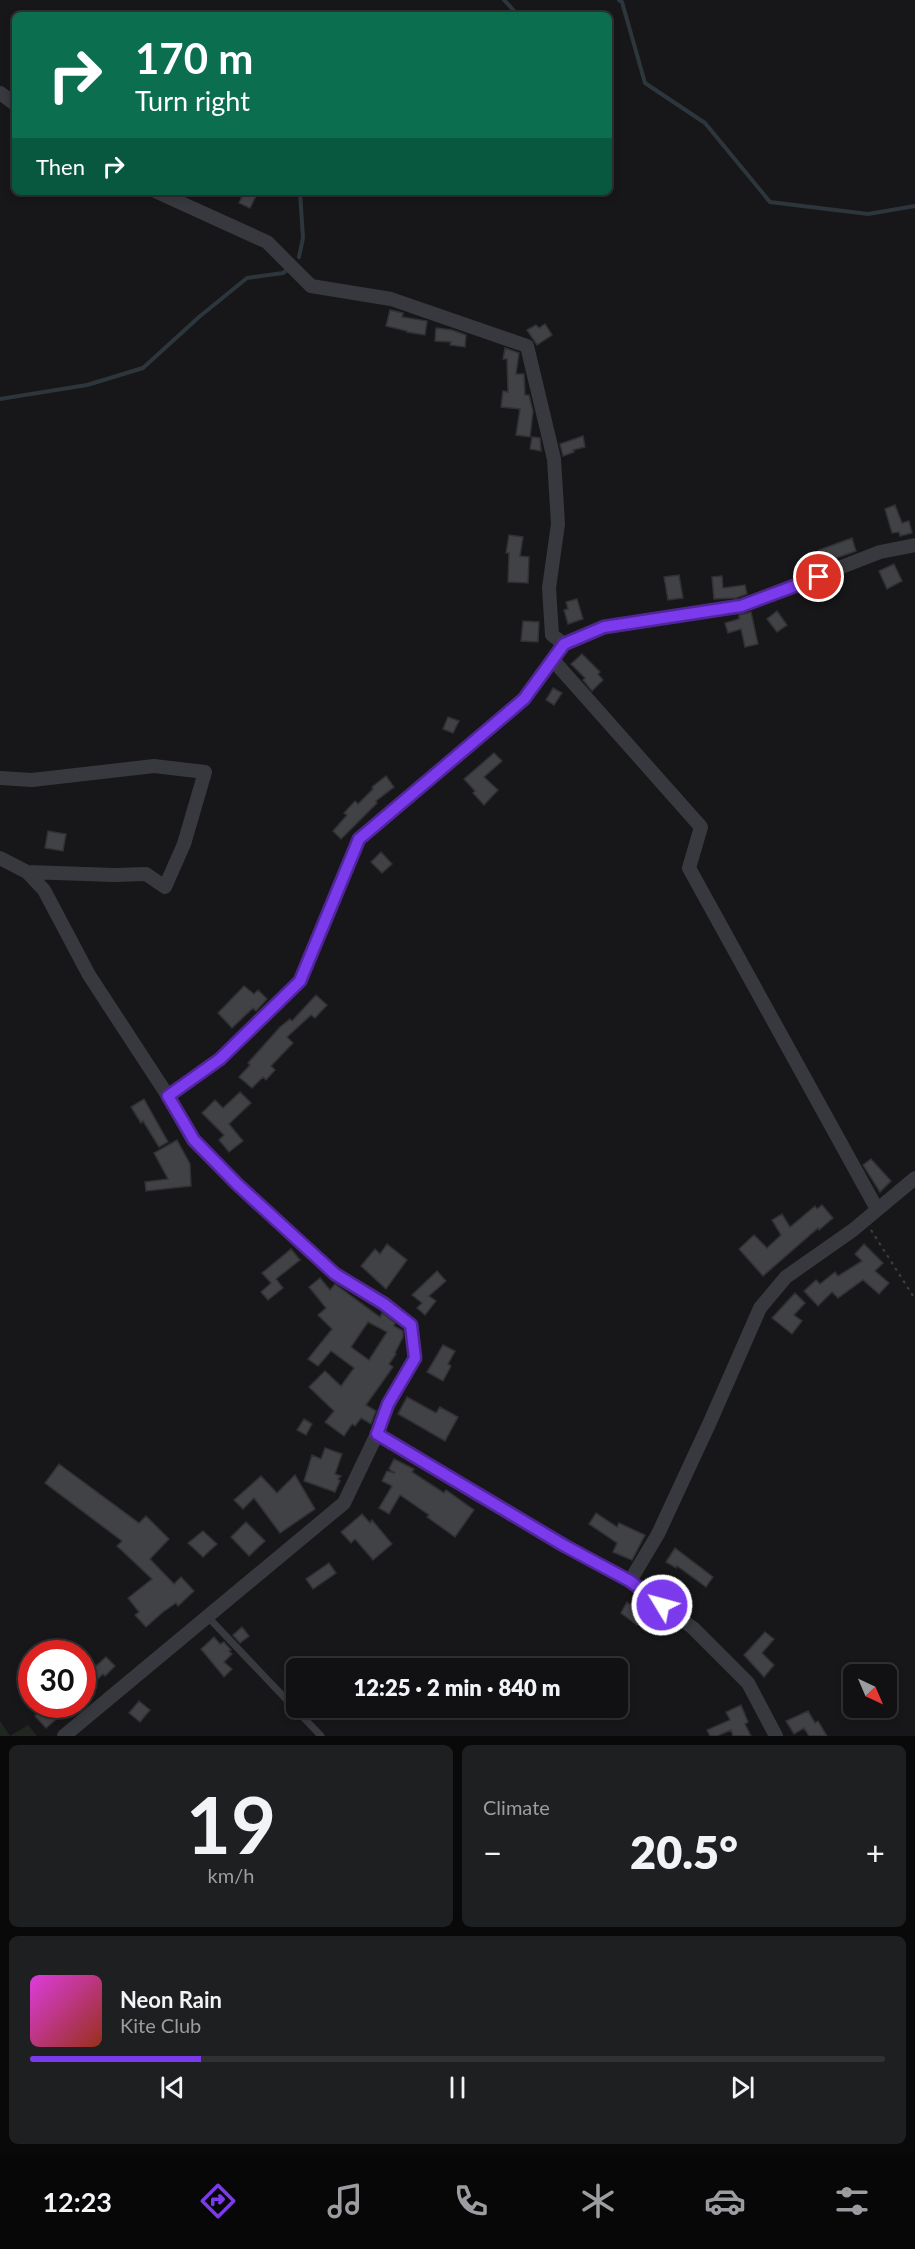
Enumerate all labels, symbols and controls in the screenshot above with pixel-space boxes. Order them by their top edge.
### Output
text: 170 m [135,33,253,83]
icon: right [36,36,114,114]
text: Turn right [135,84,250,117]
icon: right [97,150,130,183]
text: Then [36,153,85,180]
pin [793,551,844,602]
icon: arrive [802,560,835,593]
position arrow [630,1573,694,1637]
speed limit sign: 30 [18,1640,96,1718]
north arrow [843,1664,897,1718]
map controls [843,1664,897,1718]
text: 12:25 · 2 min · 840 m [354,1674,560,1701]
text: 19 [186,1777,276,1871]
text: Climate [483,1795,550,1819]
text: 20.5° [630,1825,738,1879]
text: − [483,1832,502,1872]
text: + [866,1832,885,1872]
text: km/h [208,1863,254,1887]
text: Neon Rain [120,1986,222,2013]
text: Kite Club [120,2013,201,2037]
icon: previous [156,2071,189,2104]
icon: pause [441,2071,474,2104]
icon: next [726,2071,759,2104]
icon: directions [197,2180,239,2222]
icon: music [324,2180,366,2222]
icon: phone [450,2180,492,2222]
icon: climate [577,2180,619,2222]
icon: car [704,2180,746,2222]
icon: filters [831,2180,873,2222]
text: 12:23 [42,2185,112,2218]

